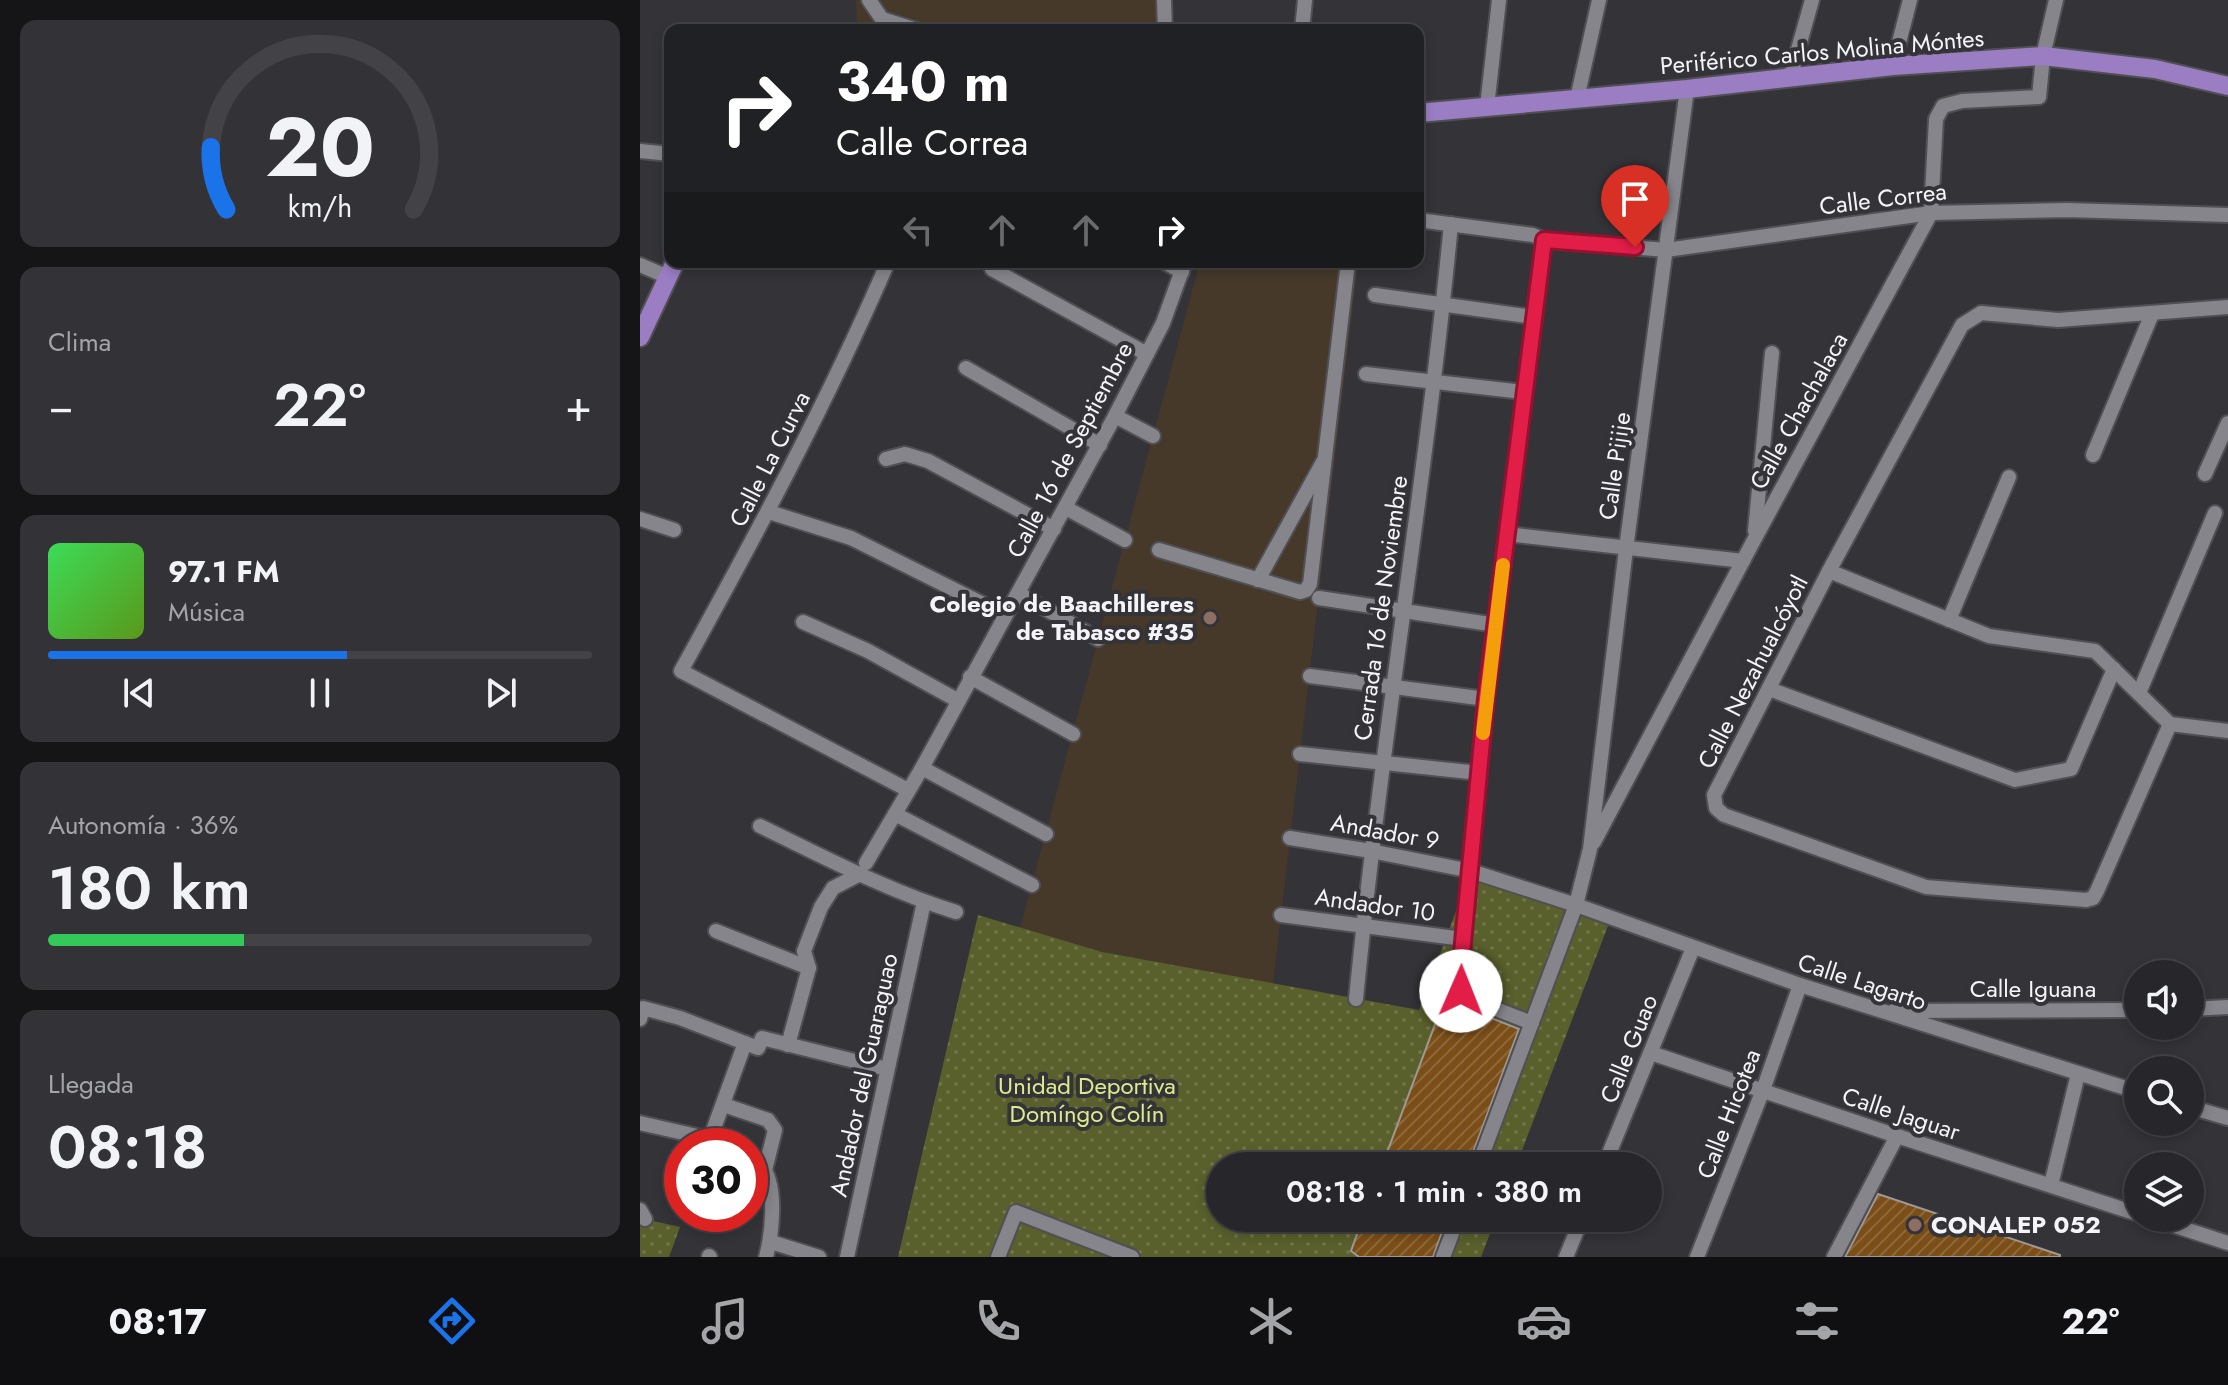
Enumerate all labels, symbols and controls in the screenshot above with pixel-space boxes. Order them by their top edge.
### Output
street label: Periférico Carlos Molina Móntes [1659,20,1985,83]
text: 340 m [836,41,1010,122]
icon: right [704,56,808,160]
text: 20 [265,86,375,206]
text: Calle Correa [836,116,1028,168]
pin [1601,165,1669,247]
street label: Calle Correa [1817,173,1949,224]
icon: arrive [1613,177,1657,221]
text: km/h [288,186,352,228]
icon: left [896,208,940,252]
icon: ahead [980,208,1024,252]
icon: ahead [1064,208,1108,252]
icon: right [1148,208,1192,252]
text: Clima [48,323,111,361]
street label: Calle Chachalaca [1741,326,1856,496]
street label: Calle 16 de Septiembre [998,336,1141,564]
text: 22° [273,362,366,449]
text: − [48,374,74,438]
text: + [565,374,592,438]
street label: Calle La Curva [720,385,819,533]
street label: Calle Pijije [1590,410,1639,522]
street label: Cerrada 16 de Noviembre [1345,473,1416,743]
text: 97.1 FM [168,550,280,593]
street label: Calle Nezahualcóyotl [1689,569,1816,775]
place label: Colegio de Baachilleres de Tabasco #35 [930,586,1194,649]
text: Música [168,593,245,631]
marker: Colegio de Baachilleres de Tabasco #35 [1201,609,1219,627]
icon: previous [117,671,161,715]
icon: pause [298,671,342,715]
icon: next [479,671,523,715]
street label: Andador 9 [1328,805,1442,858]
text: Autonomía · 36% [48,806,238,844]
text: 180 km [48,845,251,932]
street label: Andador 10 [1313,879,1437,930]
street label: Calle Lagarto [1793,944,1931,1019]
position arrow [1419,949,1503,1033]
street label: Andador del Guaraguao [821,950,906,1200]
map controls [2124,960,2204,1232]
button: sound [2124,960,2204,1040]
street label: Calle Iguana [1970,971,2096,1006]
street label: Calle Guao [1591,989,1666,1108]
street label: Calle Hicotea [1688,1044,1769,1184]
button: search [2124,1056,2204,1136]
text: Llegada [48,1065,134,1103]
park label: Unidad Deportiva Domíngo Colín [998,1068,1176,1131]
street label: Calle Jaguar [1838,1078,1965,1149]
text: 08:18 [48,1104,207,1191]
speed limit sign: 30 [664,1128,768,1232]
button: layers [2124,1152,2204,1232]
text: 08:18 · 1 min · 380 m [1286,1170,1582,1213]
place label: CONALEP 052 [1931,1207,2101,1242]
marker: CONALEP 052 [1906,1216,1924,1234]
icon: directions [424,1293,480,1349]
icon: music [697,1293,753,1349]
icon: phone [970,1293,1026,1349]
icon: climate [1243,1293,1299,1349]
icon: car [1516,1293,1572,1349]
icon: filters [1789,1293,1845,1349]
text: 08:17 [109,1295,207,1347]
text: 22° [2062,1295,2119,1347]

